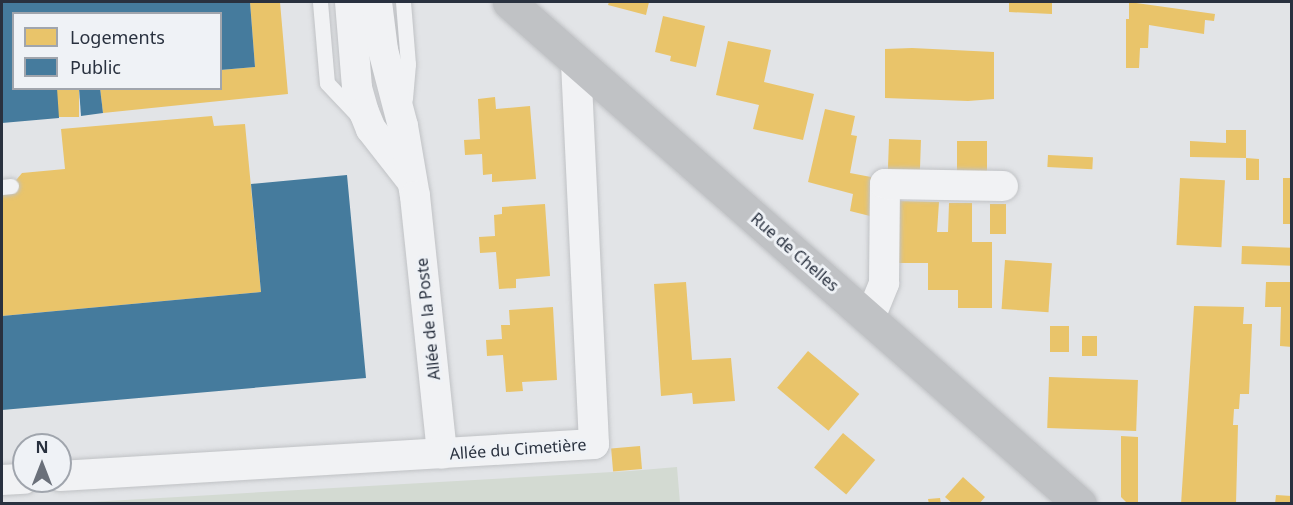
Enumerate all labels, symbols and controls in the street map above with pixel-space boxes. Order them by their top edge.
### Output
legend [12,12,222,90]
text: Logements [70,25,165,49]
text: Public [70,55,121,79]
street label: Rue de Chelles [747,209,843,295]
street label: Allée de la Poste [412,257,444,381]
north arrow [12,433,72,493]
street label: Allée du Cimetière [449,435,587,463]
text: N [35,436,49,458]

